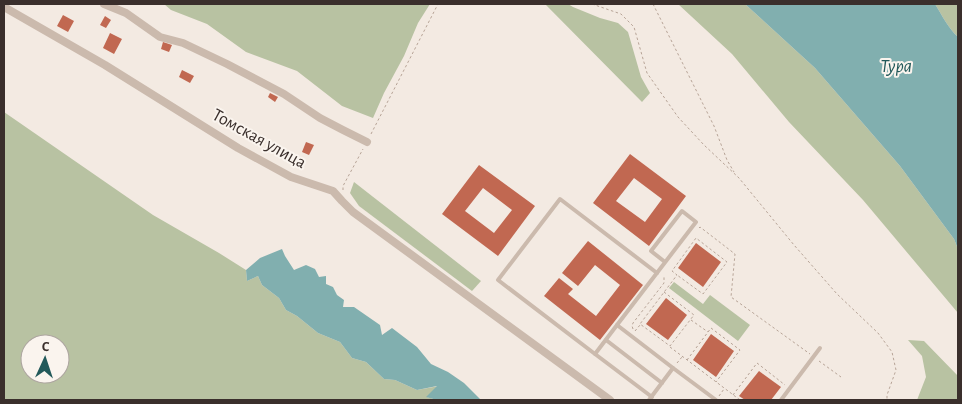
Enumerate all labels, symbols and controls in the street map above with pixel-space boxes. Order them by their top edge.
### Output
water label: Тура [880,57,912,76]
street label: Томская улица [209,106,309,172]
north arrow [20,334,70,384]
text: С [41,340,50,354]

